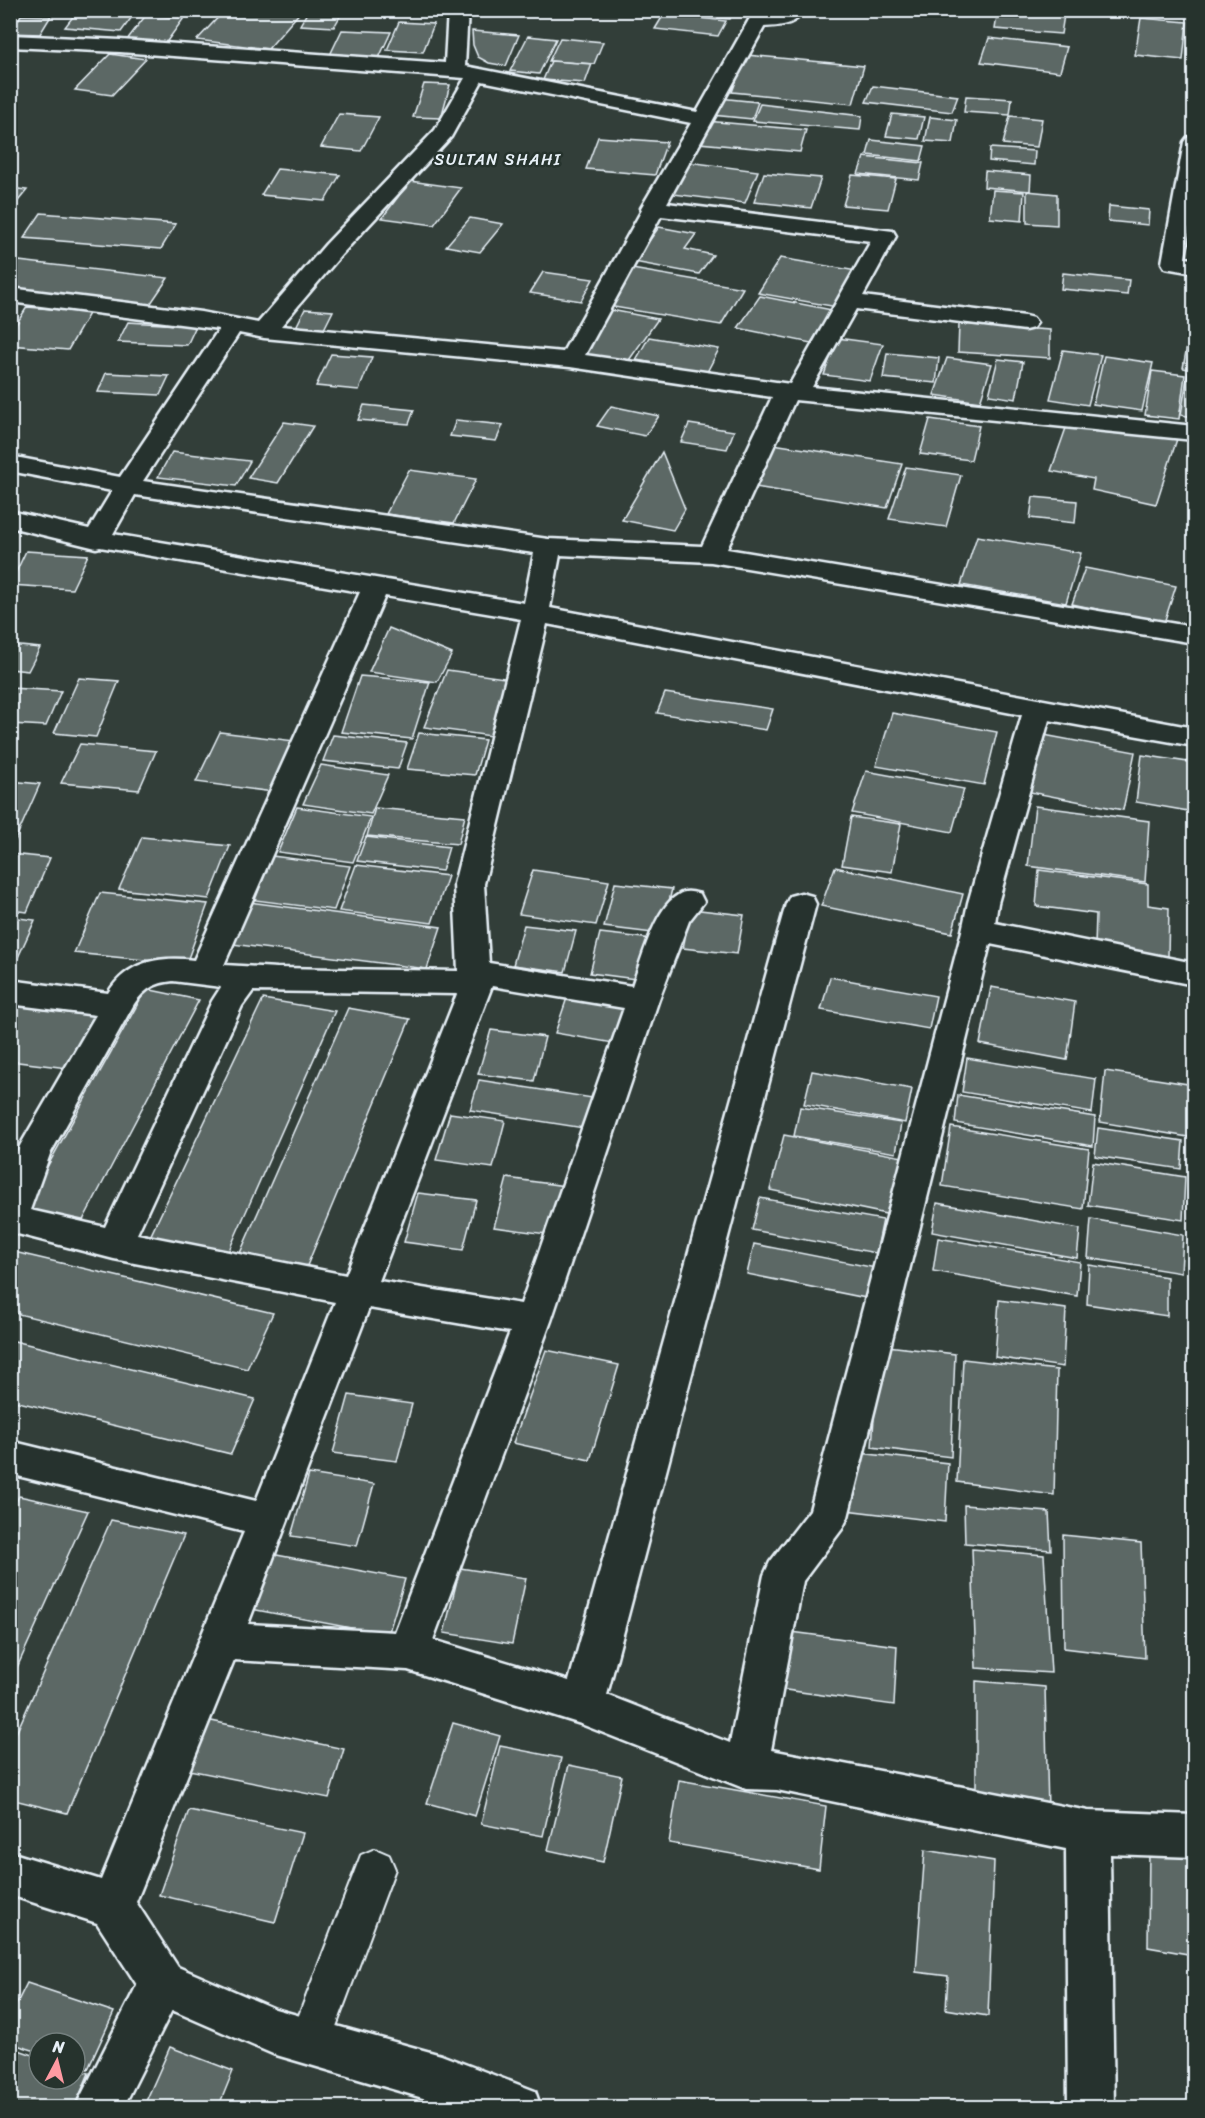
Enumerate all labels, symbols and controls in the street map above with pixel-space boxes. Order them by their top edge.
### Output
district label: SULTAN SHAHI [434,145,562,174]
north arrow [27,2031,87,2091]
text: N [51,2031,67,2062]

